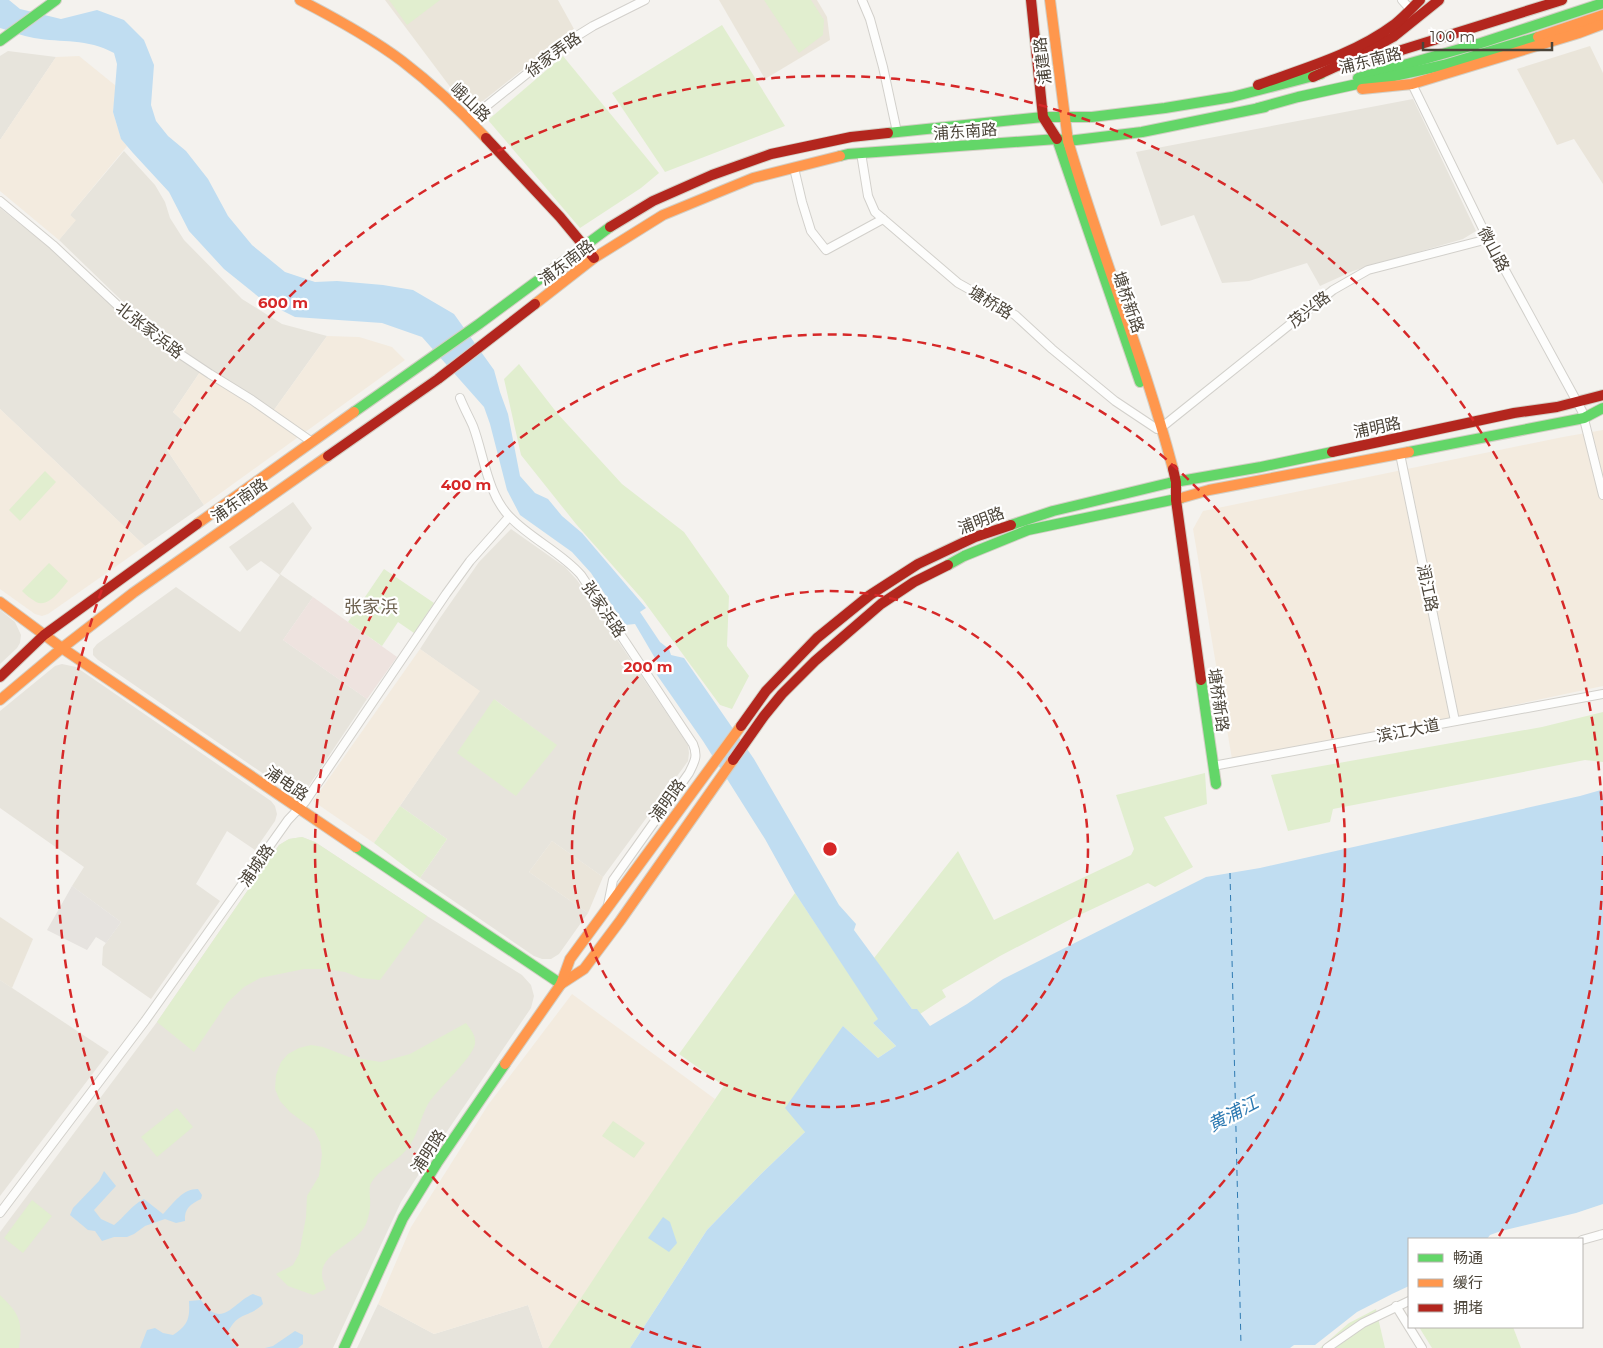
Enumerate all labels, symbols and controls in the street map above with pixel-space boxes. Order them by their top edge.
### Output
scale bar [1423,20,1552,52]
text: 100 m [1430,27,1475,46]
street label: 徐家弄路 [522,28,585,81]
street label: 浦建路 [1030,36,1055,86]
street label: 浦东南路 [1337,44,1403,77]
street label: 峨山路 [447,79,495,126]
street label: 浦东南路 [932,120,998,143]
street label: 微山路 [1474,224,1513,275]
street label: 浦东南路 [535,236,598,289]
street label: 塘桥新路 [1109,269,1148,336]
street label: 塘桥路 [965,282,1016,323]
street label: 茂兴路 [1285,287,1334,332]
text: 600 m [258,293,308,312]
street label: 北张家浜路 [112,298,187,363]
street label: 浦明路 [1352,413,1403,442]
street label: 浦东南路 [208,474,271,527]
text: 400 m [441,475,491,494]
street label: 浦明路 [955,503,1007,538]
street label: 润江路 [1413,563,1442,614]
street label: 张家浜路 [578,577,629,641]
district label: 张家浜 [344,596,398,618]
text: 200 m [623,657,673,676]
street label: 塘桥新路 [1205,667,1232,733]
street label: 滨江大道 [1375,715,1441,746]
street label: 浦电路 [262,762,312,805]
street label: 浦明路 [646,775,689,825]
street label: 浦城路 [235,840,278,890]
centre of rings [821,840,839,858]
water label: 黄浦江 [1204,1091,1264,1136]
street label: 浦明路 [407,1126,449,1177]
legend [1408,1238,1583,1328]
text: 畅通 [1453,1248,1483,1267]
text: 缓行 [1453,1273,1483,1292]
text: 拥堵 [1453,1298,1483,1317]

